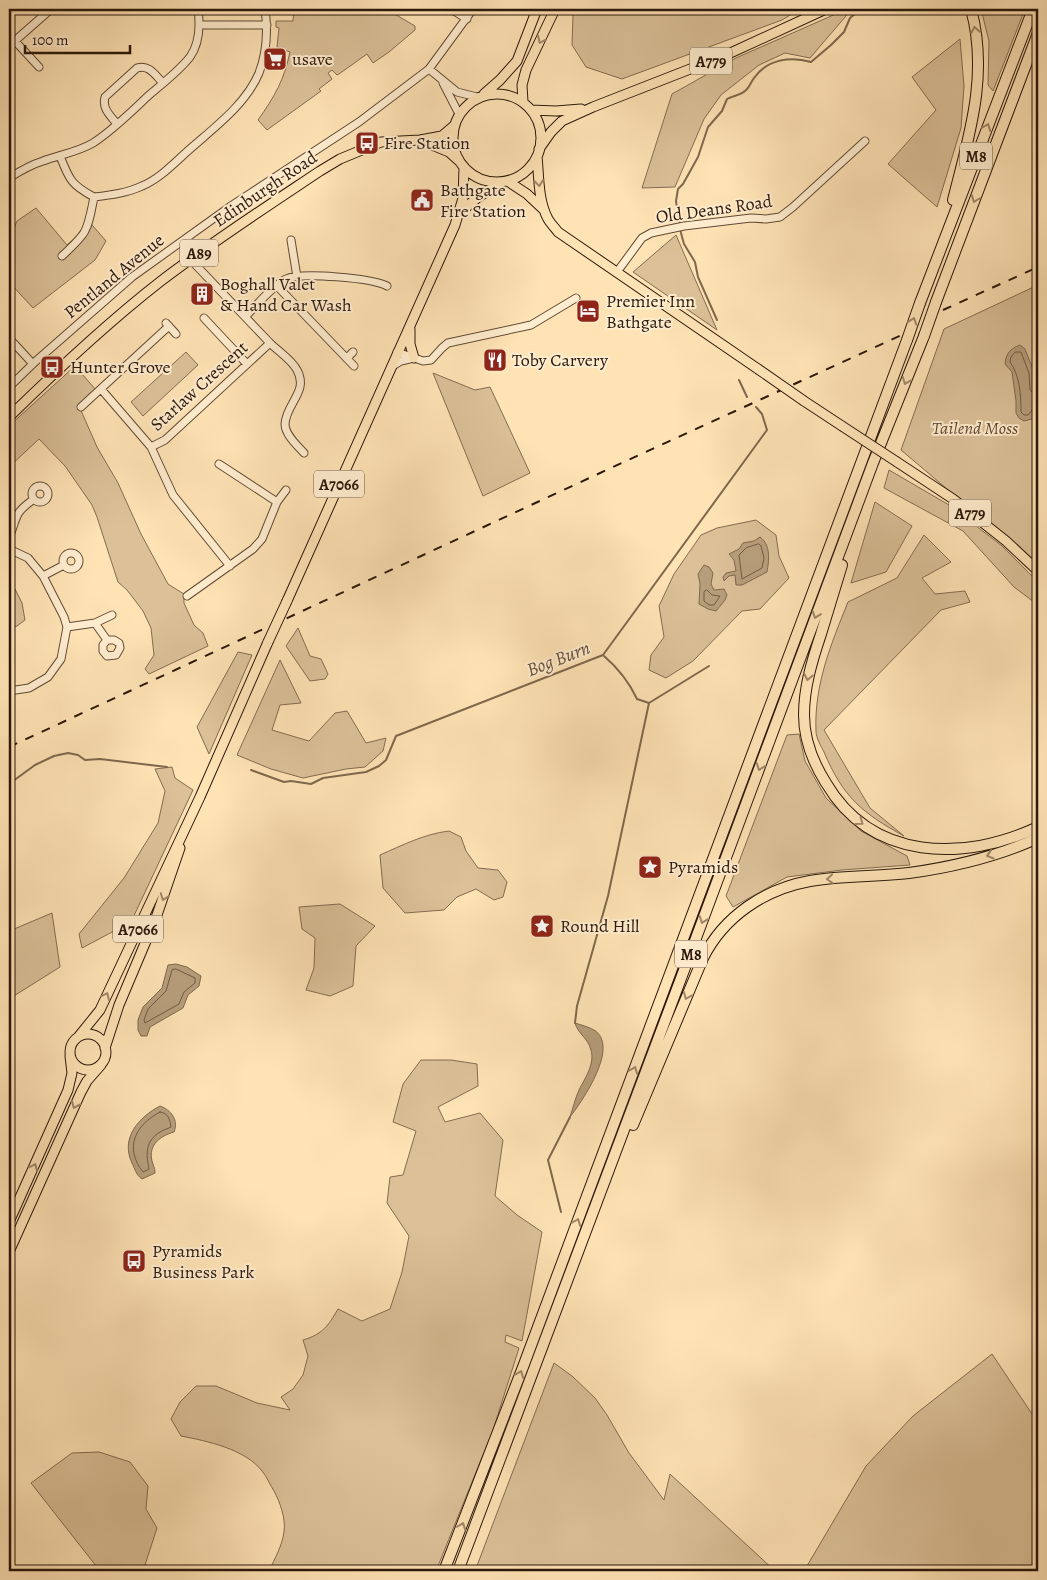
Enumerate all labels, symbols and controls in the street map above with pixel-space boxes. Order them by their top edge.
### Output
scale bar [25,22,130,54]
one-way arrow [970,26,981,34]
text: 100 m [32,30,69,50]
one-way arrow [537,34,547,43]
supermarket icon: usave [262,46,288,72]
place label: usave [292,47,333,71]
road number: A779 [690,48,732,74]
one-way arrow [981,123,991,131]
bus stop icon: Fire Station [354,130,380,156]
place label: Fire Station [384,131,470,155]
road number: M8 [960,142,992,170]
street label: Edinburgh Road [208,145,322,233]
place label: Bathgate Fire Station [440,178,526,223]
one-way arrow [534,179,544,188]
public building icon: Bathgate Fire Station [409,187,435,213]
street label: Old Deans Road [654,189,774,229]
one-way arrow [971,194,981,203]
street label: Pentland Avenue [59,228,169,324]
road number: A89 [180,240,218,266]
place label: Boghall Valet & Hand Car Wash [220,272,352,317]
building icon: Boghall Valet & Hand Car Wash [189,281,215,307]
place label: Premier Inn Bathgate [606,289,695,334]
hotel icon: Premier Inn Bathgate [575,298,601,324]
one-way arrow [908,318,918,326]
street label: Starlaw Crescent [145,336,253,436]
restaurant icon: Toby Carvery [482,347,508,373]
place label: Toby Carvery [512,348,609,372]
bus stop icon: Hunter Grove [39,354,65,380]
place label: Hunter Grove [70,355,170,379]
one-way arrow [901,376,912,385]
park label: Tailend Moss [932,416,1018,440]
road number: A7066 [314,470,364,498]
road number: A779 [949,499,991,526]
one-way arrow [812,610,822,619]
water label: Bog Burn [523,635,594,683]
one-way arrow [803,673,814,682]
one-way arrow [756,762,766,771]
one-way arrow [854,816,863,824]
one-way arrow [986,849,995,859]
place icon: Pyramids [637,854,663,880]
place label: Pyramids [668,855,738,879]
one-way arrow [825,873,833,884]
one-way arrow [160,892,170,900]
place icon: Round Hill [529,913,555,939]
place label: Round Hill [560,914,640,938]
one-way arrow [699,915,709,923]
road number: A7066 [113,916,163,942]
road number: M8 [675,941,707,968]
one-way arrow [683,991,693,999]
one-way arrow [100,992,111,1001]
one-way arrow [628,1066,638,1075]
one-way arrow [71,1100,81,1109]
one-way arrow [28,1163,39,1172]
one-way arrow [571,1218,581,1227]
place label: Pyramids Business Park [152,1239,255,1284]
bus stop icon: Pyramids Business Park [121,1248,147,1274]
one-way arrow [514,1370,524,1379]
one-way arrow [455,1522,466,1531]

